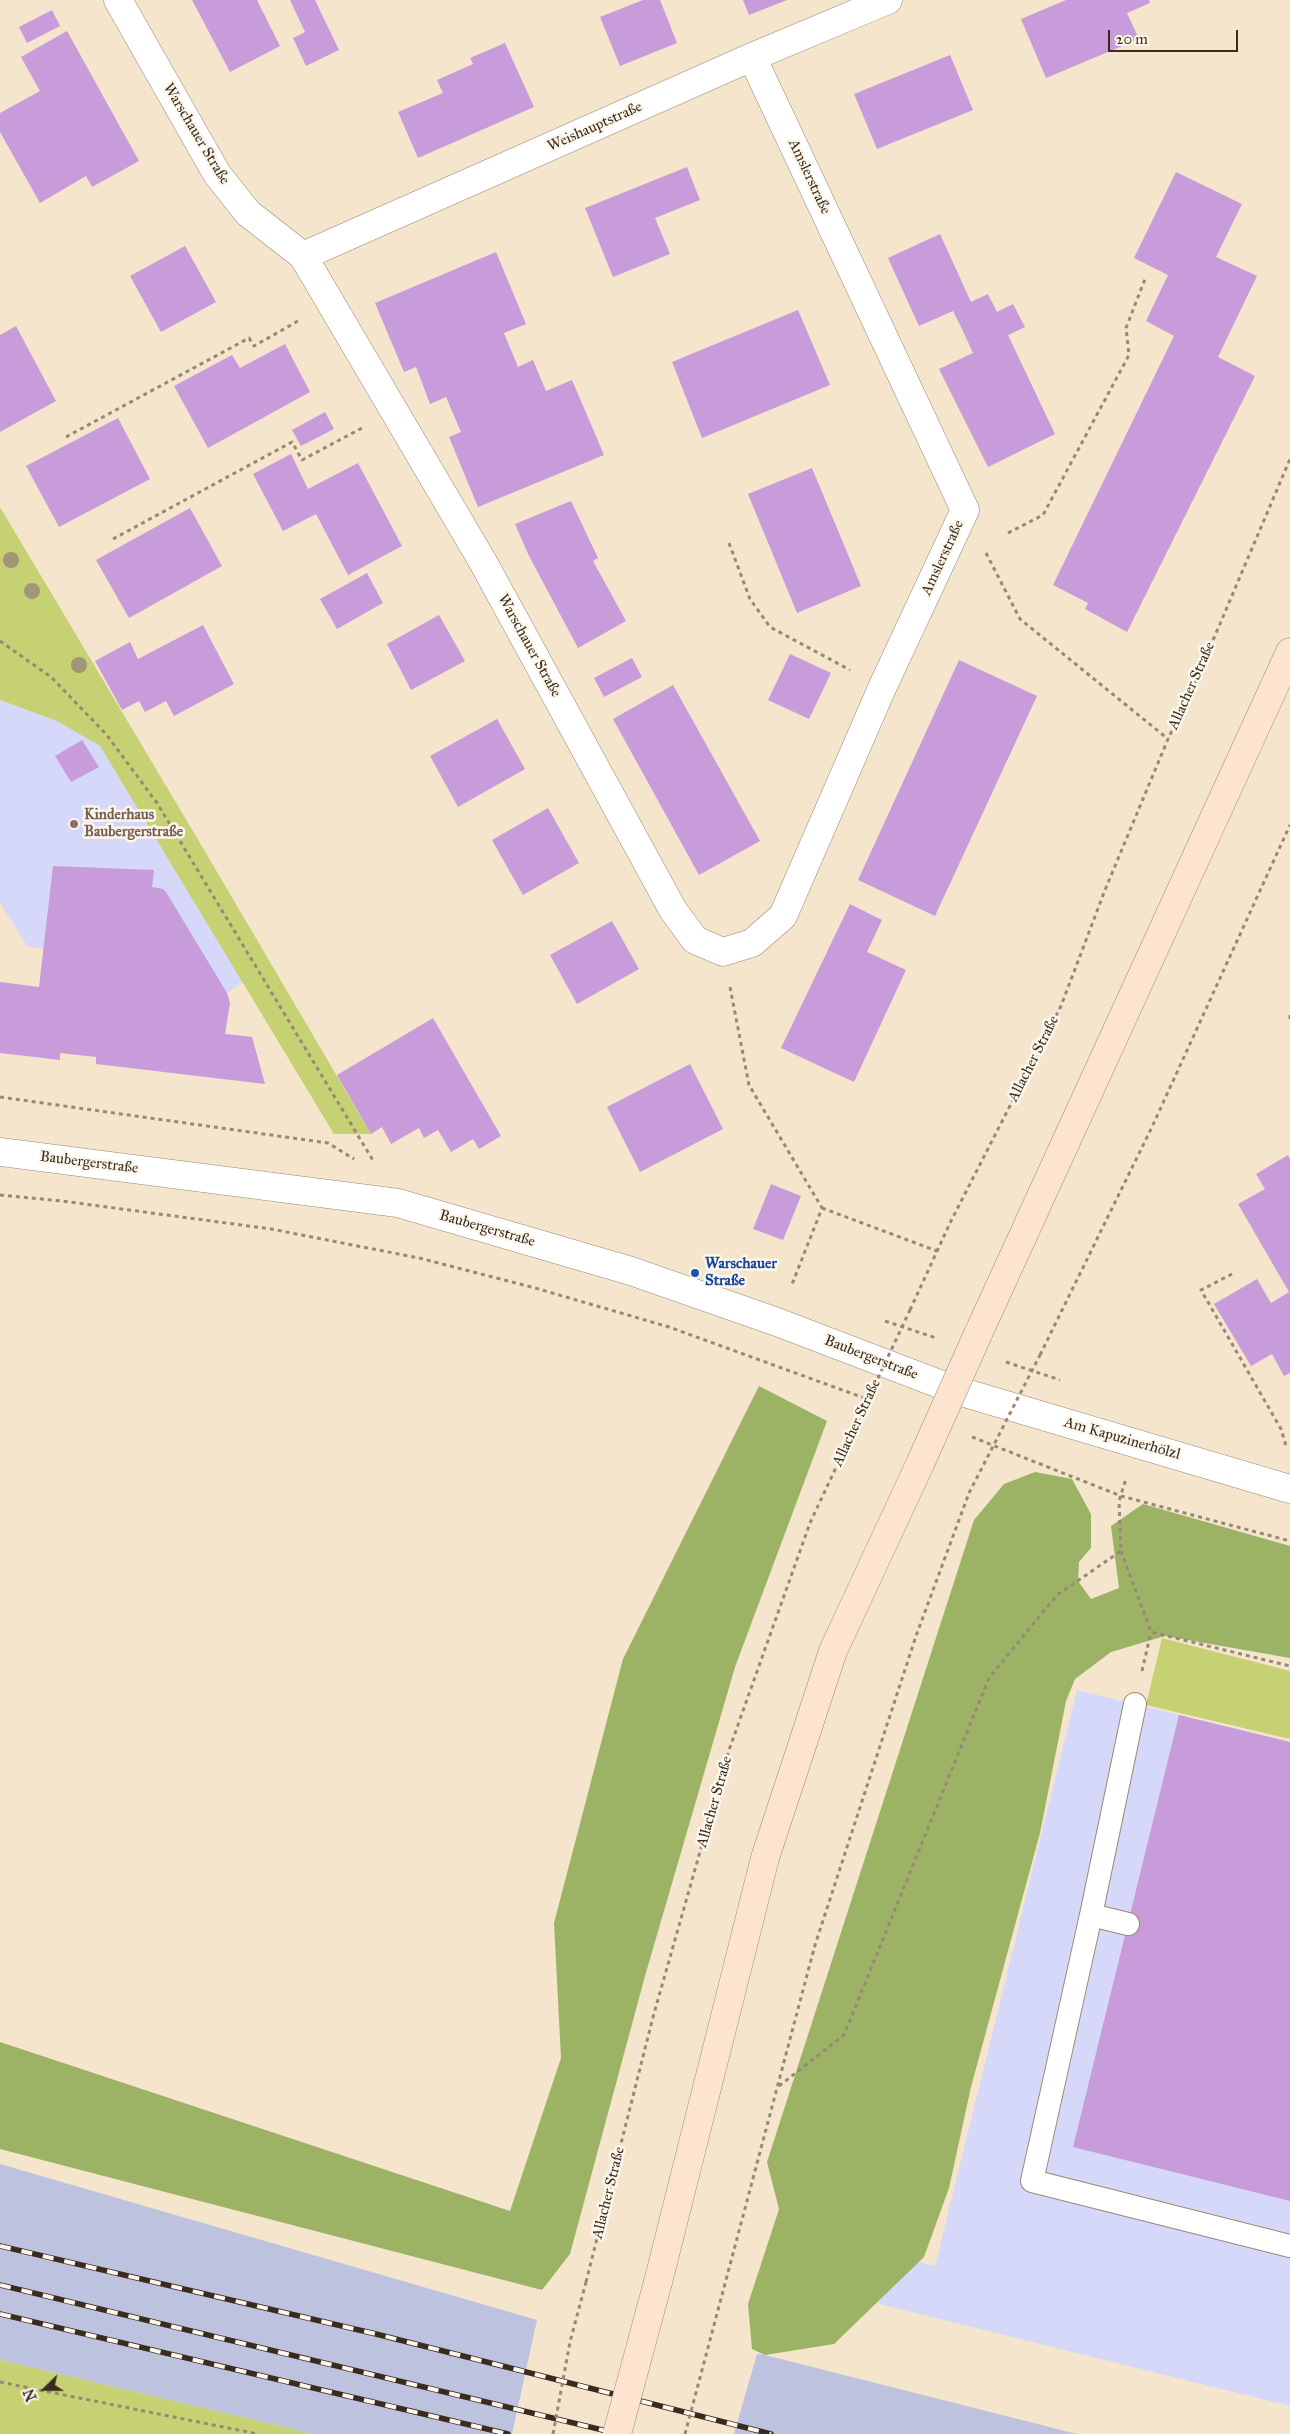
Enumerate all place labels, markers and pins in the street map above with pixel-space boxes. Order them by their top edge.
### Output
place label: Kinderhaus Baubergerstraße [84,806,183,841]
marker: Kinderhaus Baubergerstraße [68,818,80,830]
place label: Warschauer Straße [705,1255,777,1290]
marker: Warschauer Straße [689,1267,701,1279]

